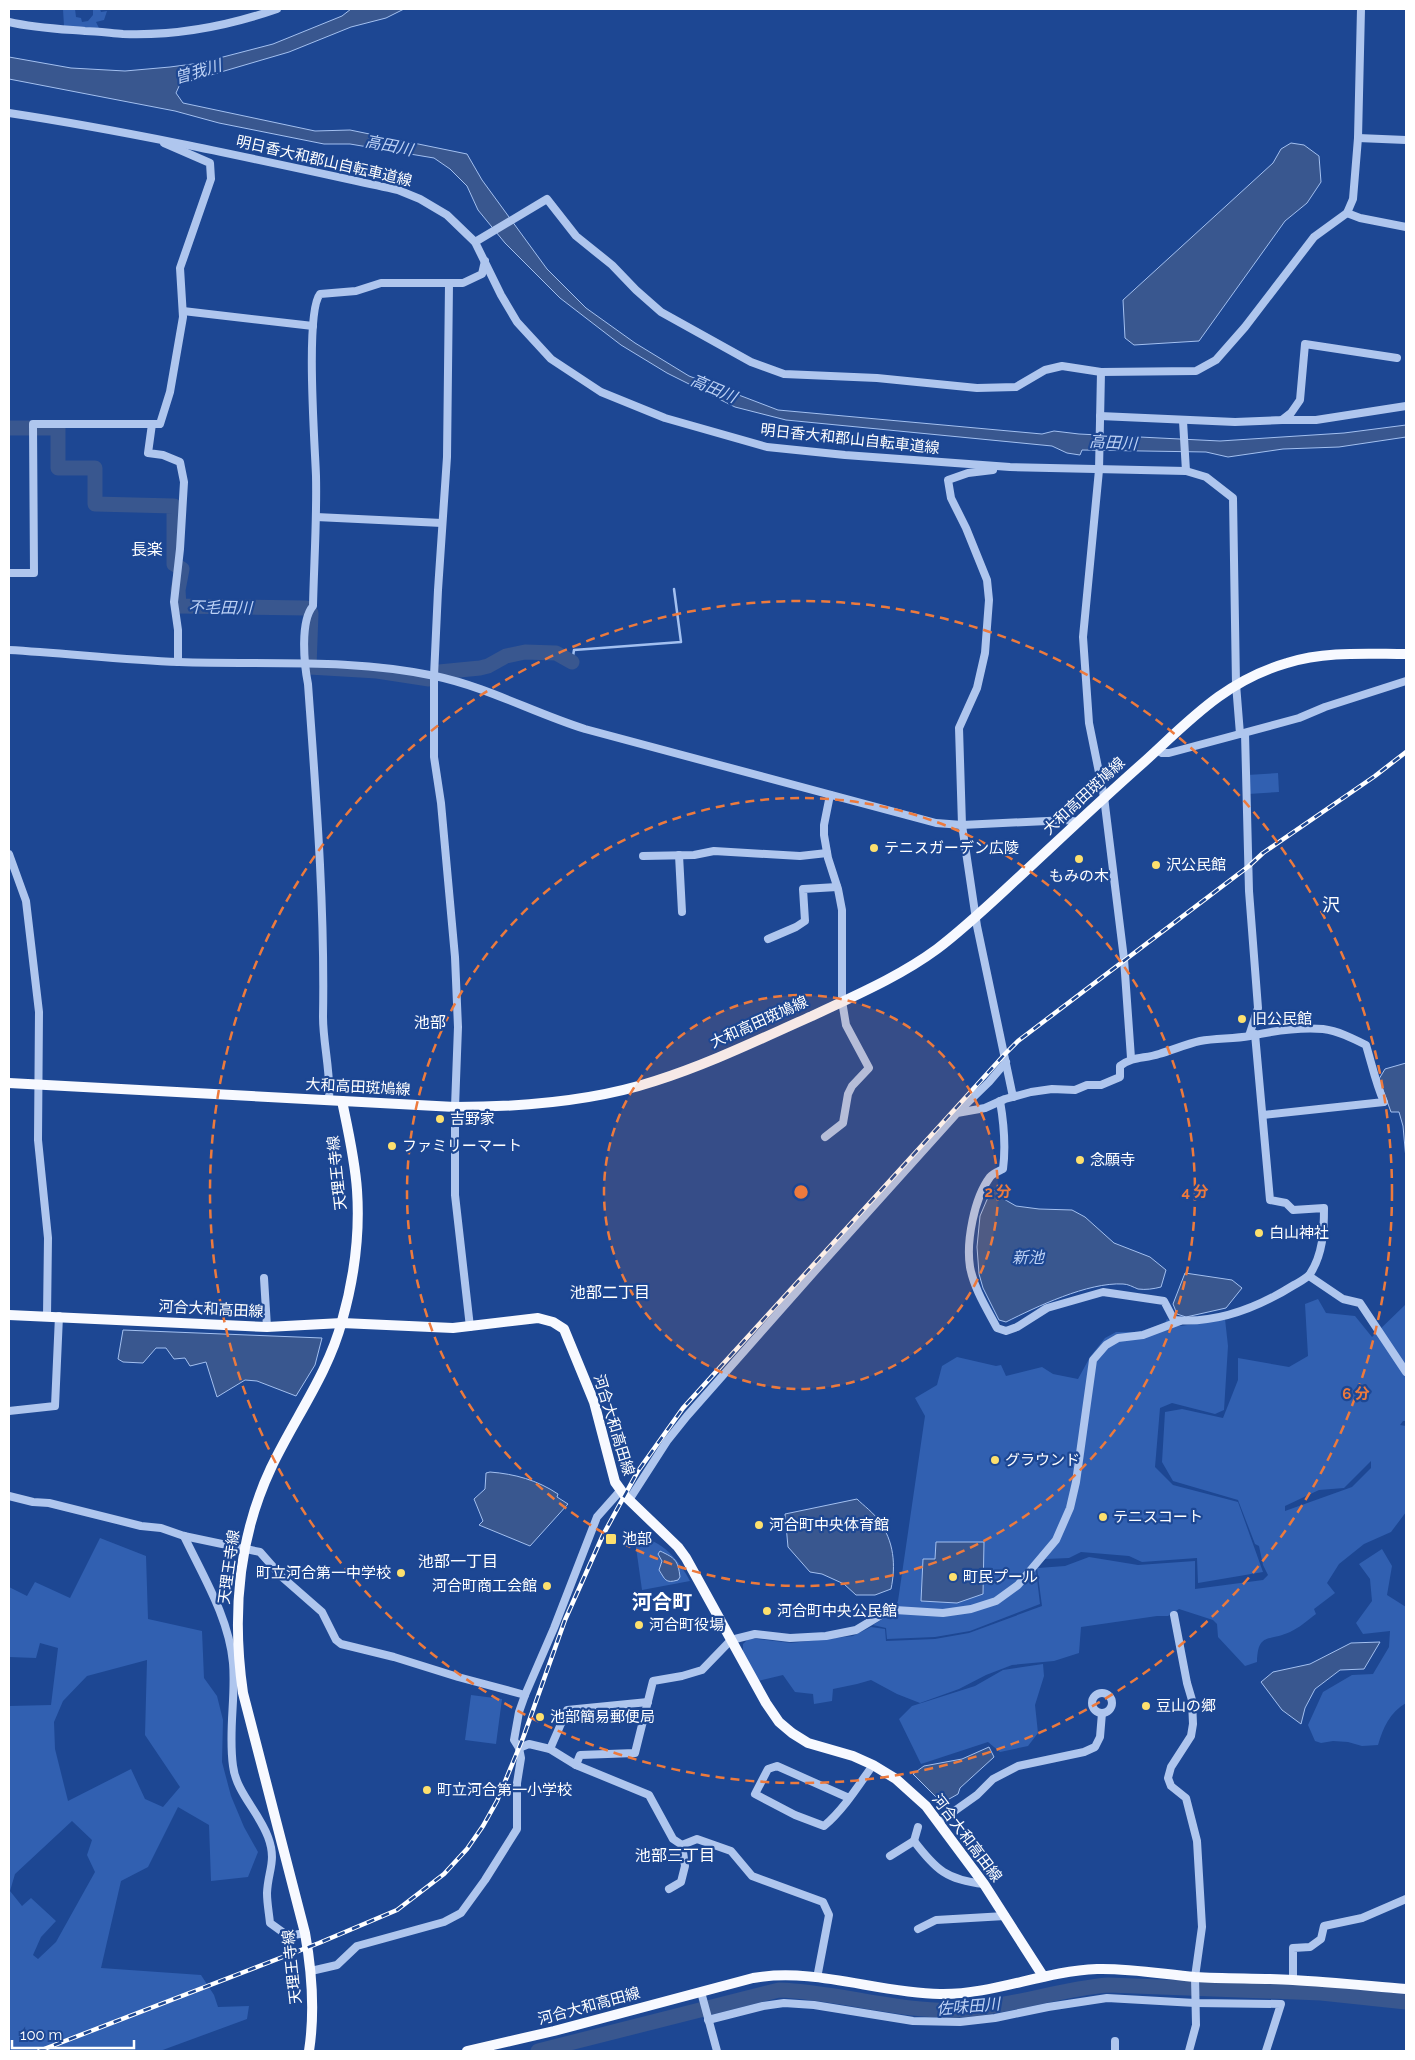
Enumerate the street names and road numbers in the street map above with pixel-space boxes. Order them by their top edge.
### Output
street label: 明日香大和郡山自転車道線 [234,132,414,190]
street label: 明日香大和郡山自転車道線 [760,421,940,457]
street label: 大和高田斑鳩線 [1039,754,1129,838]
street label: 大和高田斑鳩線 [707,992,811,1052]
street label: 大和高田斑鳩線 [305,1075,411,1099]
street label: 天理王寺線 [324,1135,350,1211]
street label: 河合大和高田線 [158,1297,264,1321]
street label: 河合大和高田線 [590,1372,638,1478]
street label: 天理王寺線 [215,1529,243,1605]
street label: 河合大和高田線 [928,1791,1006,1885]
street label: 天理王寺線 [279,1929,305,2005]
street label: 河合大和高田線 [536,1984,642,2028]

